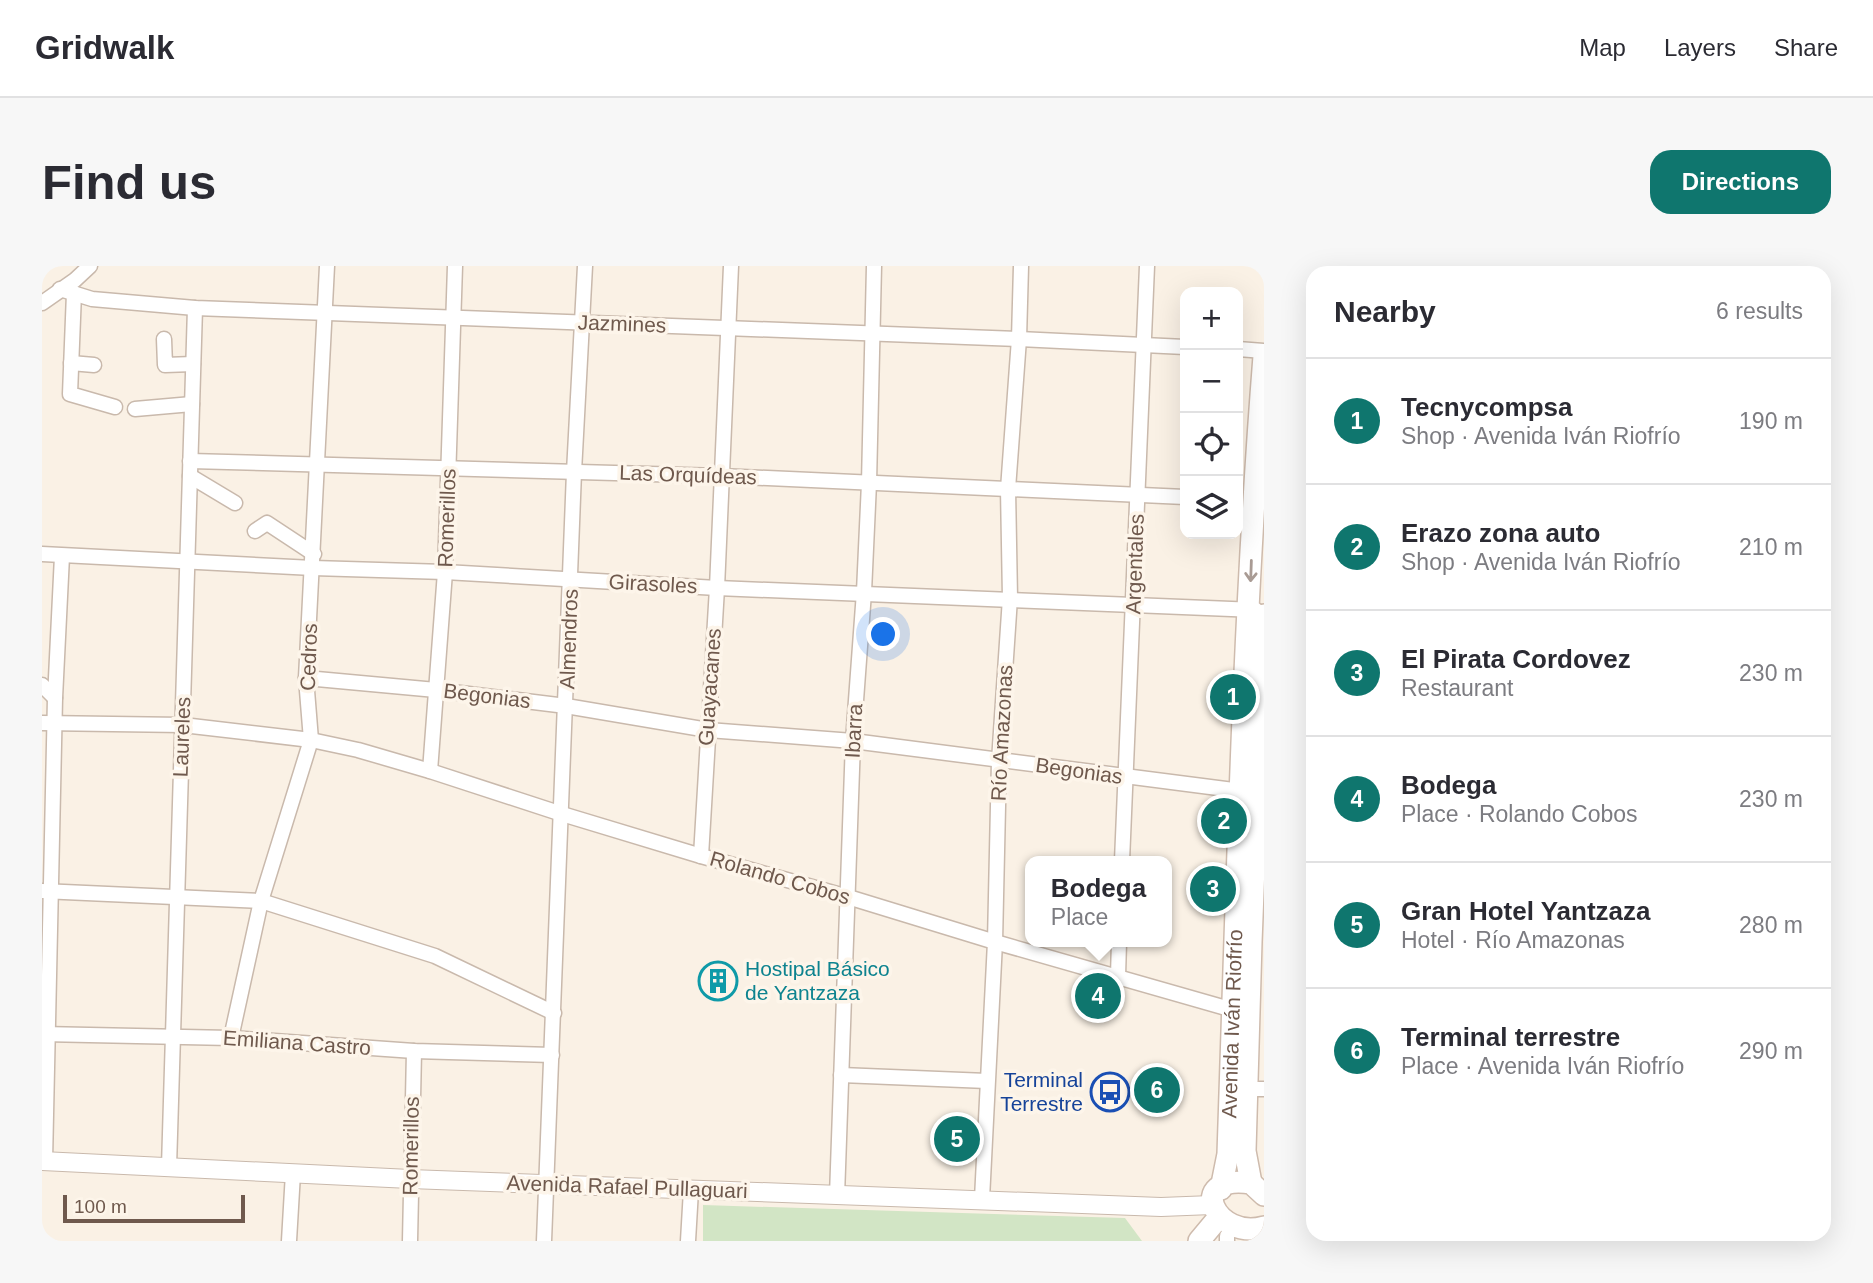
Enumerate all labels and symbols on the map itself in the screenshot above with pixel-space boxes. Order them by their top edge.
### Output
street label: Jazmines [577,310,667,337]
street label: Las Orquídeas [619,461,757,488]
street label: Romerillos [433,468,460,568]
street label: Argentales [1121,513,1148,615]
one-way arrow [1244,559,1257,582]
street label: Girasoles [608,570,698,597]
street label: Almendros [555,588,582,690]
your location [866,617,900,651]
street label: Cedros [296,623,321,691]
street label: Guayacanes [694,627,725,747]
street label: Río Amazonas [986,664,1017,802]
pin: 1 [1210,671,1256,723]
street label: Begonias [442,679,532,712]
street label: Laureles [169,696,194,778]
street label: Ibarra [841,703,866,759]
street label: Begonias [1034,753,1124,788]
pin: 2 [1201,795,1247,847]
street label: Rolando Cobos [707,847,853,909]
pin: 3 [1190,863,1236,915]
street label: Avenida Iván Riofrío [1217,929,1246,1119]
place label: Hostipal Básico de Yantzaza [745,957,890,1004]
building icon: Hostipal Básico de Yantzaza [697,960,739,1002]
pin: 4 [1075,970,1121,1022]
street label: Emiliana Castro [222,1026,372,1059]
pin: 6 [1134,1064,1180,1116]
place label: Terminal Terrestre [1000,1068,1083,1115]
bus stop icon: Terminal Terrestre [1089,1071,1131,1113]
street label: Romerillos [398,1096,423,1196]
pin: 5 [934,1113,980,1165]
street label: Avenida Rafael Pullaguari [506,1171,748,1202]
scale bar [63,1192,245,1224]

